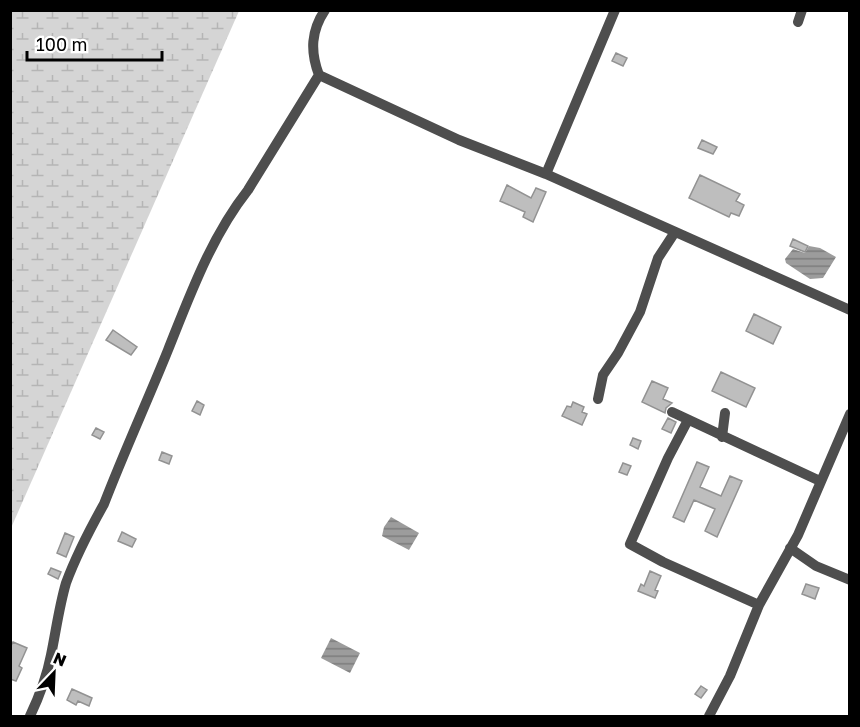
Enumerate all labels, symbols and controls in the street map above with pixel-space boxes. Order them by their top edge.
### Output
scale bar [27,24,162,62]
text: 100 m [36,33,87,55]
north arrow [24,643,84,703]
text: N [50,648,69,671]

